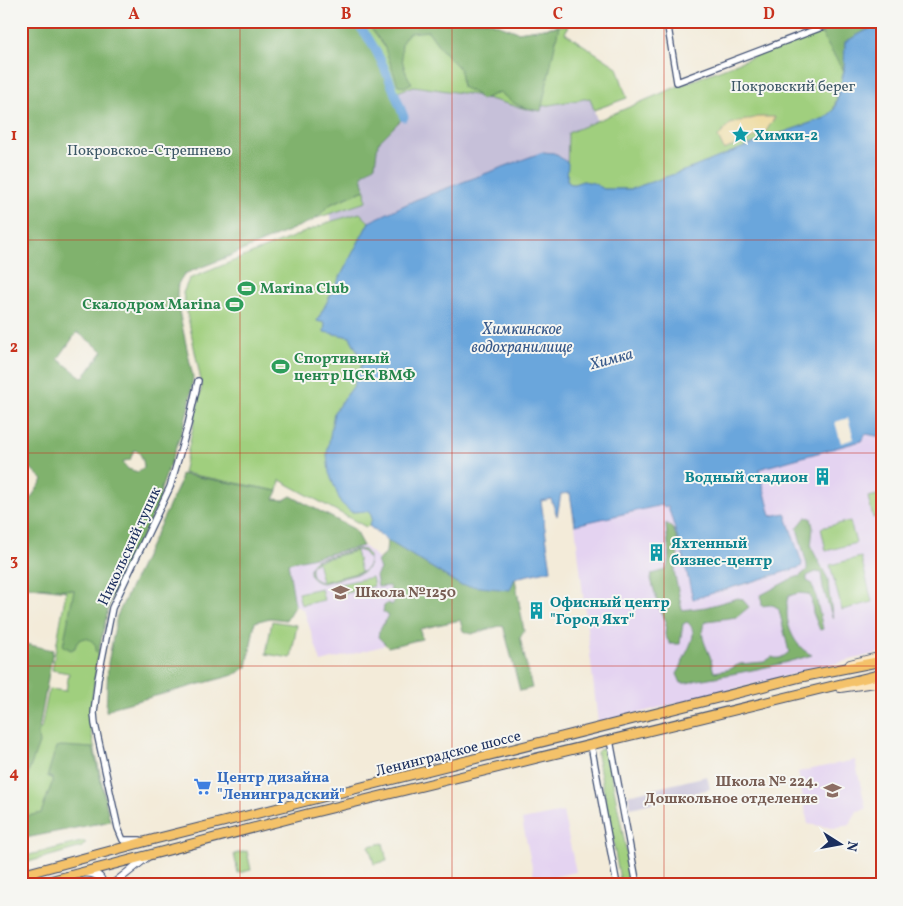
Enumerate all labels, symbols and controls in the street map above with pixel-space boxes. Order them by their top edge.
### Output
text: A [128,4,140,26]
text: B [341,4,352,26]
text: C [553,4,563,26]
text: D [763,4,775,26]
park label: Покровский берег [731,77,856,98]
text: 1 [11,125,17,147]
place icon: Химки-2 [730,125,750,145]
place label: Химки-2 [754,126,818,147]
park label: Покровское-Стрешнево [67,141,231,162]
sports icon: Marina Club [236,278,256,298]
place label: Marina Club [260,279,349,300]
sports icon: Скалодром Marina [225,294,245,314]
place label: Скалодром Marina [82,295,221,316]
water label: Химкинское водохранилище [472,319,573,359]
text: 2 [10,337,18,359]
water label: Химка [586,344,636,377]
place label: Спортивный центр ЦСК ВМФ [294,349,416,387]
sports icon: Спортивный центр ЦСК ВМФ [270,357,290,377]
building icon: Водный стадион [812,467,832,487]
place label: Водный стадион [685,468,808,489]
street label: Никольский тупик [94,484,167,609]
place label: Яхтенный бизнес-центр [671,534,772,572]
building icon: Яхтенный бизнес-центр [647,542,667,562]
text: 3 [10,550,18,572]
school or university icon: Школа №1250 [331,582,351,602]
place label: Школа №1250 [355,583,456,604]
place label: Офисный центр "Город Яхт" [550,593,670,631]
building icon: Офисный центр "Город Яхт" [526,601,546,621]
street label: Ленинградское шоссе [373,726,523,783]
text: 4 [9,763,19,785]
place label: Центр дизайна "Ленинградский" [217,768,345,806]
place label: Школа № 224. Дошкольное отделение [644,772,818,810]
supermarket icon: Центр дизайна "Ленинградский" [193,776,213,796]
school or university icon: Школа № 224. Дошкольное отделение [822,780,842,800]
north arrow [816,818,866,868]
text: N [841,839,862,853]

